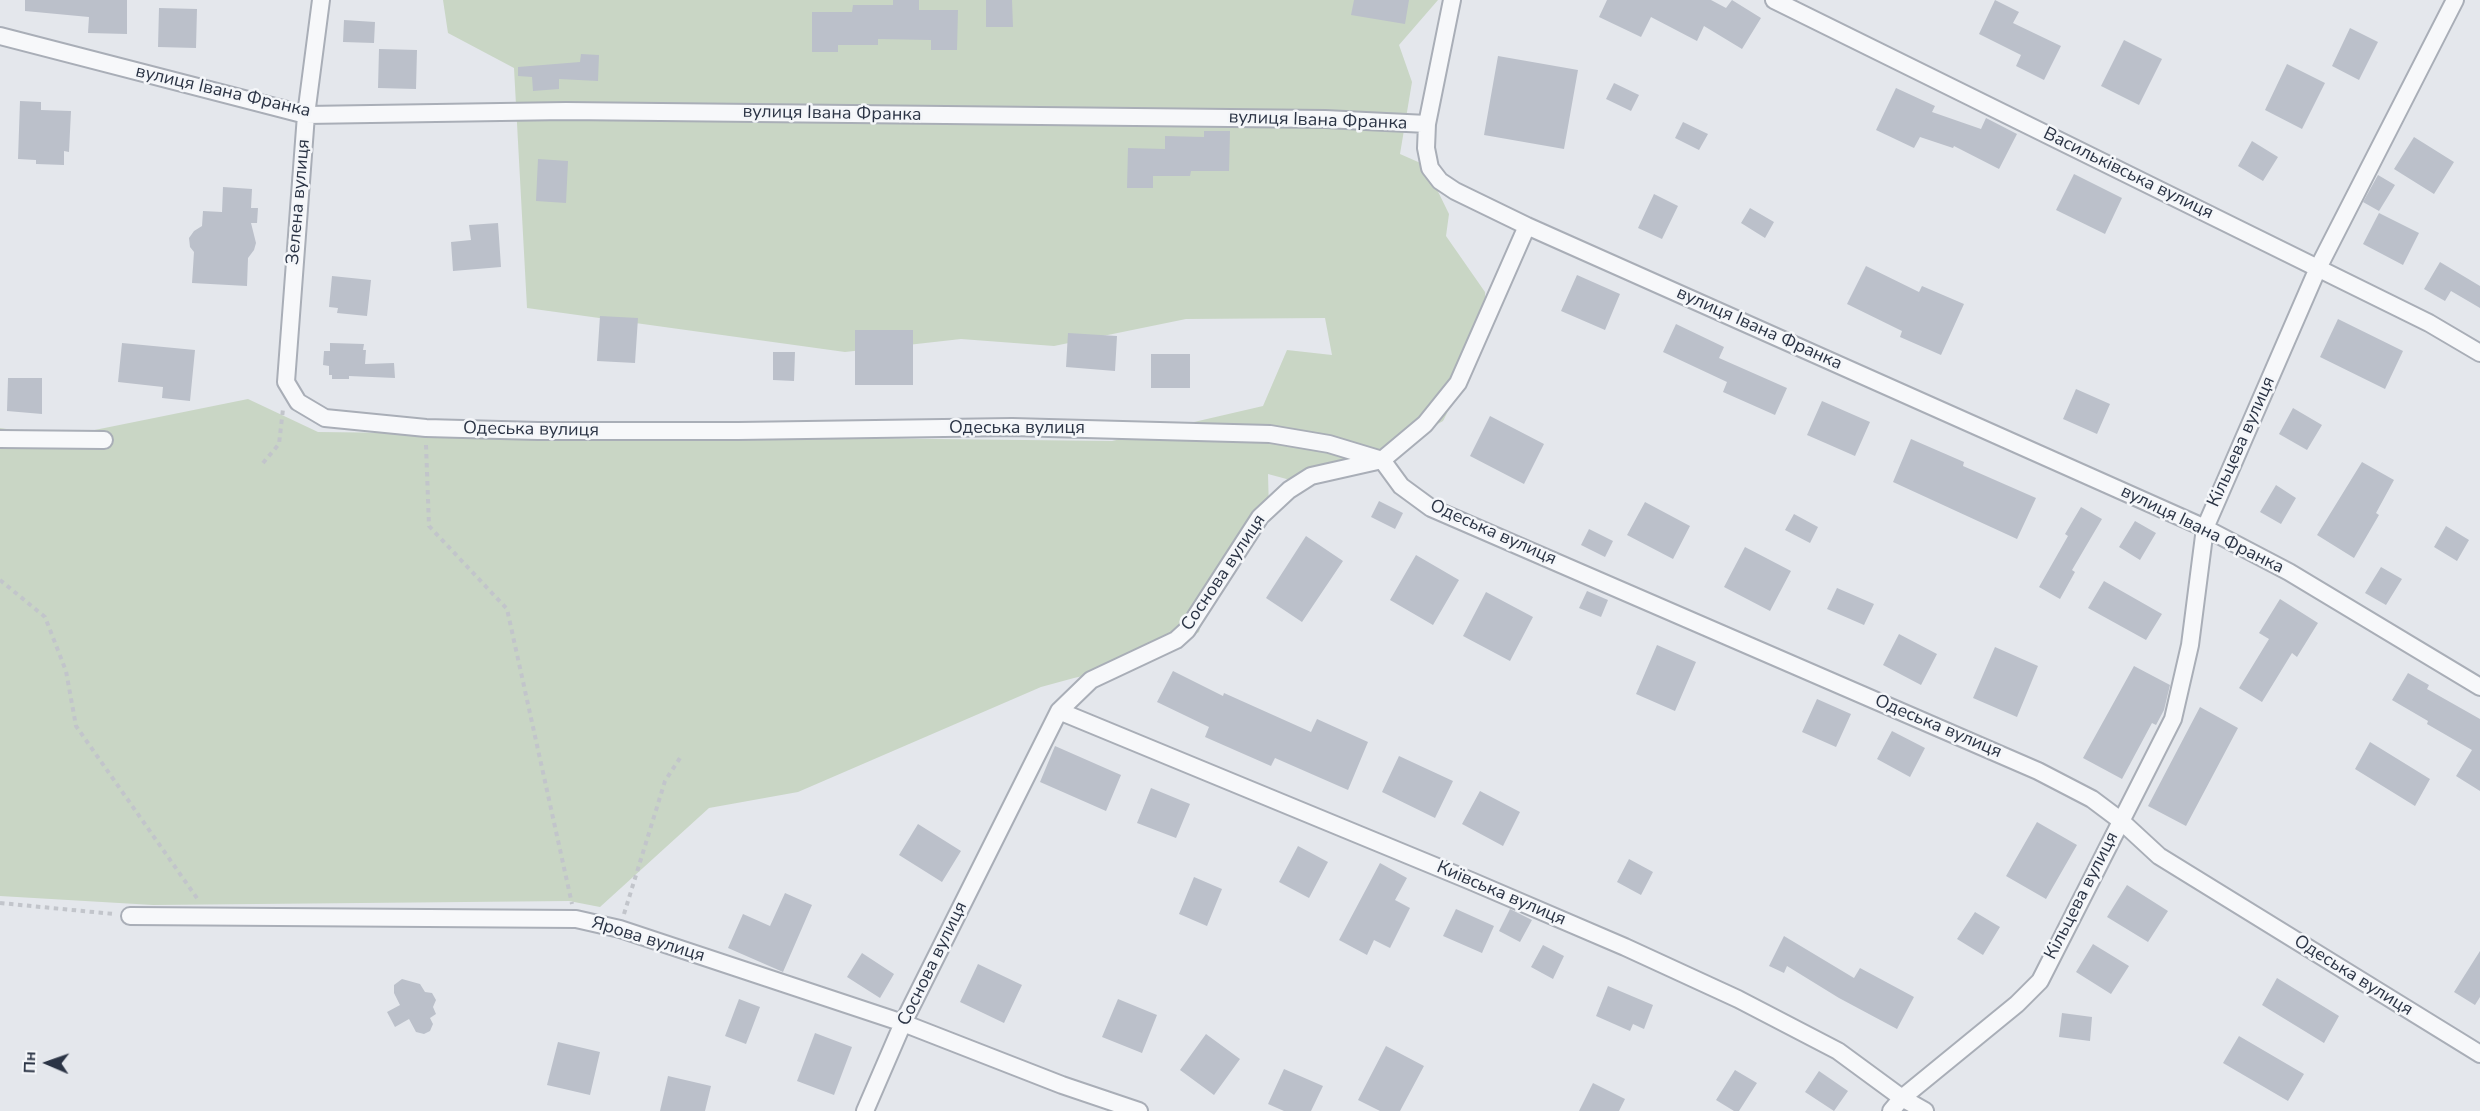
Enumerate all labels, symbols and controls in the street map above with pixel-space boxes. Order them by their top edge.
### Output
street label: вулиця Івана Франка [133,61,313,123]
street label: вулиця Івана Франка [742,102,922,126]
street label: вулиця Івана Франка [1228,107,1408,135]
street label: Васильківська вулиця [2039,123,2217,225]
street label: Зелена вулиця [283,138,315,266]
street label: вулиця Івана Франка [1673,283,1845,375]
street label: Кільцева вулиця [2204,373,2280,511]
street label: Одеська вулиця [463,418,599,442]
street label: Одеська вулиця [949,418,1085,440]
street label: вулиця Івана Франка [2117,481,2287,579]
street label: Одеська вулиця [1426,495,1560,571]
street label: Соснова вулиця [1177,511,1271,635]
street label: Одеська вулиця [1871,690,2005,764]
street label: Кільцева вулиця [2040,828,2124,964]
street label: Київська вулиця [1433,857,1569,931]
street label: Соснова вулиця [894,898,972,1030]
street label: Ярова вулиця [589,913,707,967]
street label: Одеська вулиця [2290,931,2416,1021]
north arrow [18,1033,78,1093]
text: Пн [19,1051,41,1074]

